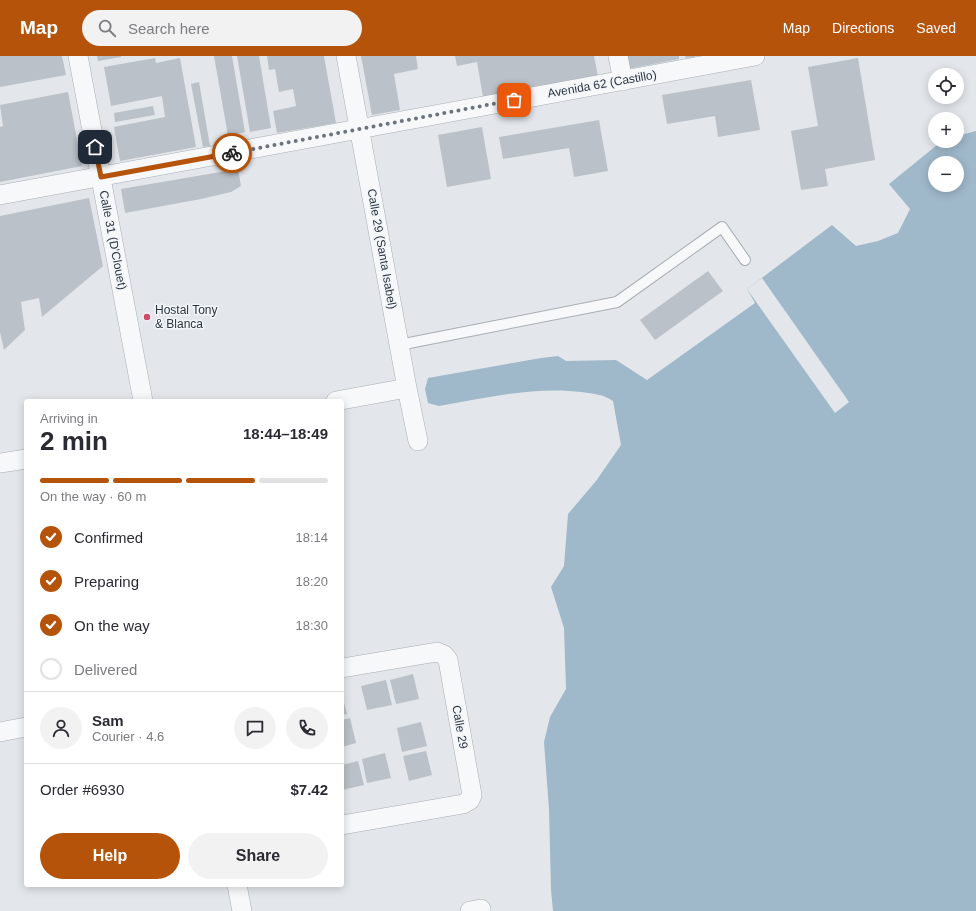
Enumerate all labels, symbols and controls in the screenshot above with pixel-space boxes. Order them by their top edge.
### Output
search box [82,10,362,46]
text: Map [20,17,58,38]
icon: search [96,17,118,39]
text: Search here [128,20,210,37]
text: Map [783,20,810,36]
text: Directions [832,20,894,36]
text: Saved [916,20,956,36]
street label: Avenida 62 (Castillo) [546,68,658,100]
map controls [928,68,964,192]
button: locate [928,68,964,104]
pin [497,83,531,117]
icon: bag [503,89,525,111]
button: + [928,112,964,148]
pin [78,130,112,164]
courier [212,133,252,173]
icon: home [84,136,106,158]
icon: bike [221,142,243,164]
button: − [928,156,964,192]
street label: Calle 29 (Santa Isabel) [365,188,399,310]
street label: Calle 31 (D'Clouet) [96,189,130,291]
place label: Hostal Tony & Blanca [155,303,217,331]
marker: Hostal Tony & Blanca [142,312,152,322]
text: Arriving in [40,411,98,426]
text: 18:44–18:49 [243,425,328,442]
text: 2 min [40,426,108,456]
text: On the way · 60 m [40,489,146,504]
icon: check [40,526,62,548]
text: Confirmed [74,529,143,546]
text: 18:14 [295,530,328,545]
icon: check [40,570,62,592]
text: Preparing [74,573,139,590]
text: 18:20 [295,574,328,589]
icon: check [40,614,62,636]
text: On the way [74,617,150,634]
text: 18:30 [295,618,328,633]
text: Delivered [74,661,137,678]
street label: Calle 29 [449,704,471,750]
button: person [40,707,82,749]
button: chat [234,707,276,749]
button: phone [286,707,328,749]
text: Sam [92,712,124,729]
text: Courier · 4.6 [92,729,164,744]
text: Order #6930 [40,781,124,798]
text: $7.42 [290,781,328,798]
button: Help [40,833,180,879]
button: Share [188,833,328,879]

